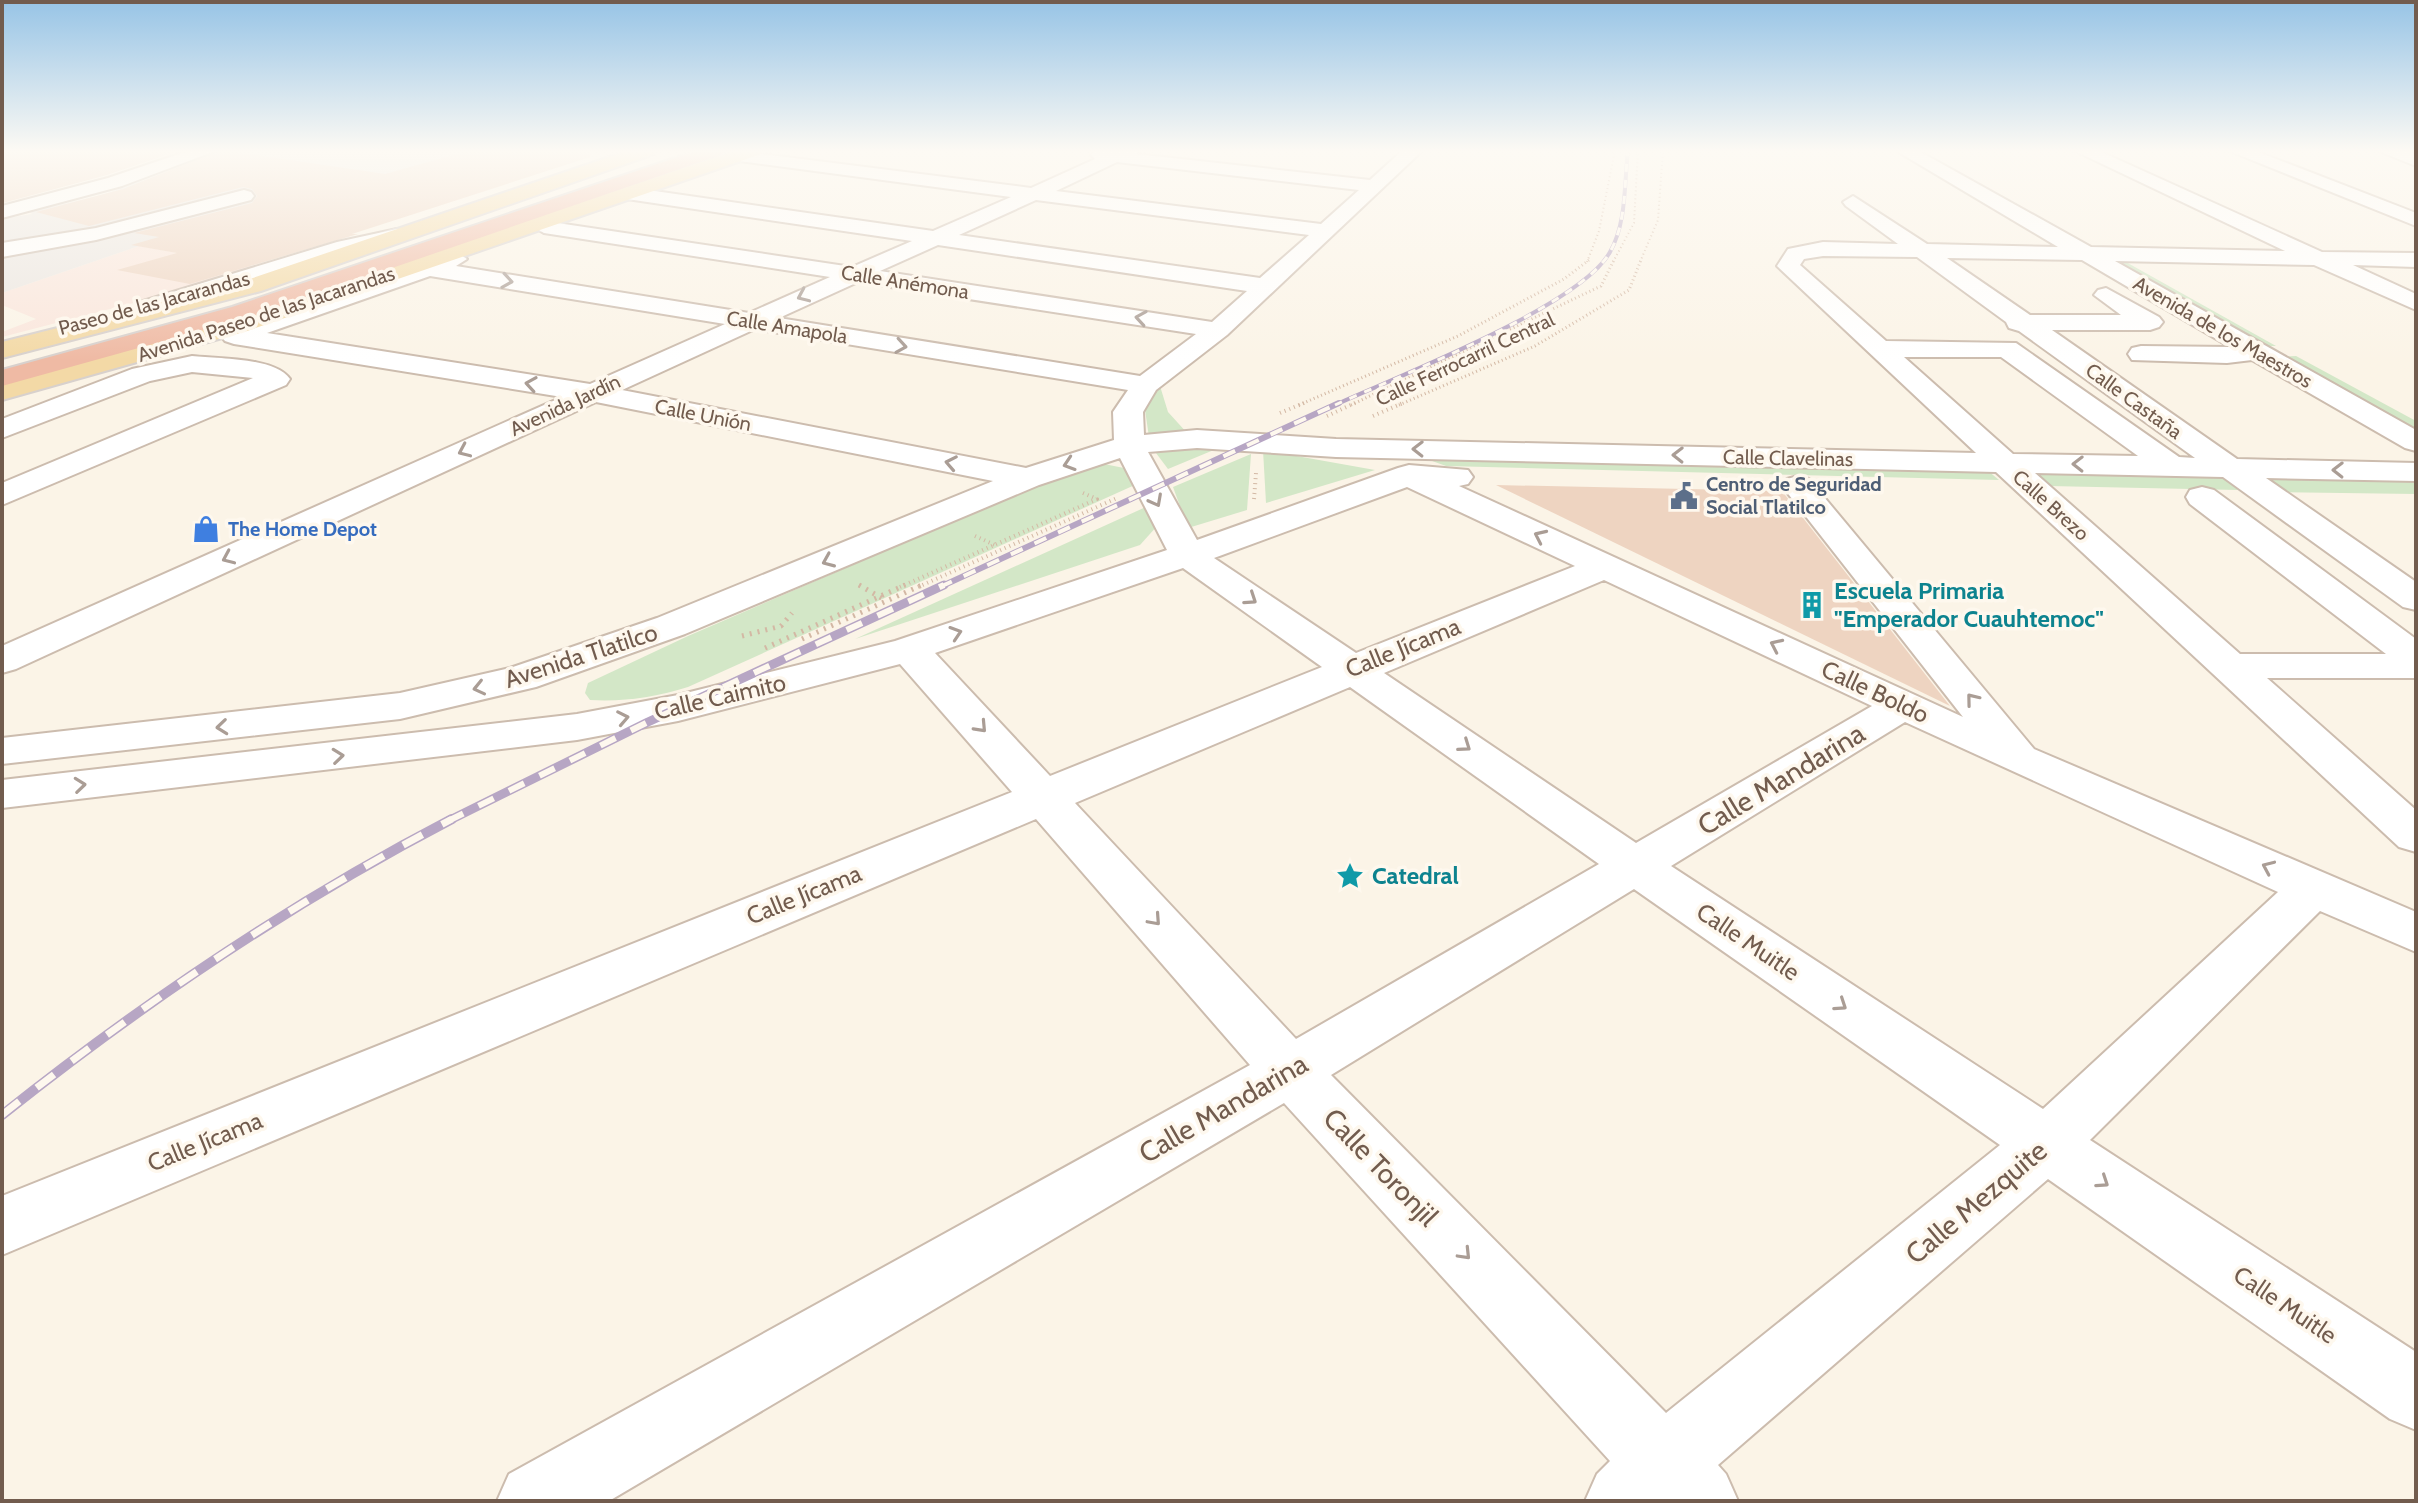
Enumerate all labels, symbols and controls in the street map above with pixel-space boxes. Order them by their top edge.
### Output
street label: Calle Anémona [839,260,971,304]
street label: Avenida Paseo de las Jacarandas [134,261,398,367]
street label: Paseo de las Jacarandas [56,266,252,340]
street label: Avenida de los Maestros [2129,271,2317,393]
one-way arrow [500,272,514,289]
one-way arrow [797,287,811,303]
street label: Calle Amapola [725,306,849,348]
street label: Calle Ferrocarril Central [1372,307,1558,411]
one-way arrow [1134,311,1148,328]
one-way arrow [895,336,908,353]
street label: Calle Castaña [2081,358,2187,444]
street label: Avenida Jardín [506,369,624,441]
one-way arrow [524,376,538,393]
street label: Calle Unión [653,394,753,436]
one-way arrow [458,441,473,457]
one-way arrow [1411,441,1424,458]
street label: Calle Clavelinas [1723,445,1853,471]
one-way arrow [1671,447,1684,464]
one-way arrow [945,455,958,472]
one-way arrow [1062,455,1076,471]
one-way arrow [2071,456,2084,473]
one-way arrow [2331,461,2344,479]
street label: Calle Brezo [2008,465,2094,545]
place label: Centro de Seguridad Social Tlatilco [1706,472,1882,519]
public building icon: Centro de Seguridad Social Tlatilco [1669,481,1699,511]
one-way arrow [1147,492,1162,507]
shop icon: The Home Depot [191,514,221,544]
place label: The Home Depot [228,517,377,541]
one-way arrow [1534,529,1548,545]
one-way arrow [222,549,236,565]
one-way arrow [821,551,835,568]
place label: Escuela Primaria "Emperador Cuauhtemoc" [1834,576,2104,633]
one-way arrow [1243,589,1257,604]
building icon: Escuela Primaria "Emperador Cuauhtemoc" [1797,590,1827,620]
street label: Calle Jícama [1341,611,1465,684]
street label: Avenida Tlatilco [501,617,661,694]
one-way arrow [949,626,963,642]
one-way arrow [1769,639,1784,655]
street label: Calle Boldo [1817,654,1933,729]
street label: Calle Caimito [651,667,788,726]
one-way arrow [472,679,486,696]
one-way arrow [1967,694,1982,708]
one-way arrow [617,711,630,728]
street label: Calle Mandarina [1691,715,1871,842]
one-way arrow [971,717,985,732]
one-way arrow [215,718,228,735]
one-way arrow [1457,736,1471,751]
one-way arrow [332,748,345,765]
one-way arrow [73,776,86,793]
street label: Calle Jícama [742,858,866,931]
place icon: Catedral [1335,861,1365,891]
place label: Catedral [1372,861,1459,890]
one-way arrow [2262,861,2276,877]
street label: Calle Muitle [1691,897,1805,987]
one-way arrow [1145,910,1160,925]
one-way arrow [1833,995,1847,1010]
street label: Calle Mandarina [1133,1046,1314,1170]
street label: Calle Toronjil [1316,1101,1446,1233]
street label: Calle Jícama [143,1105,267,1178]
street label: Calle Mezquite [1898,1133,2054,1271]
one-way arrow [2094,1172,2108,1187]
one-way arrow [1455,1245,1469,1260]
street label: Calle Muitle [2228,1260,2342,1350]

